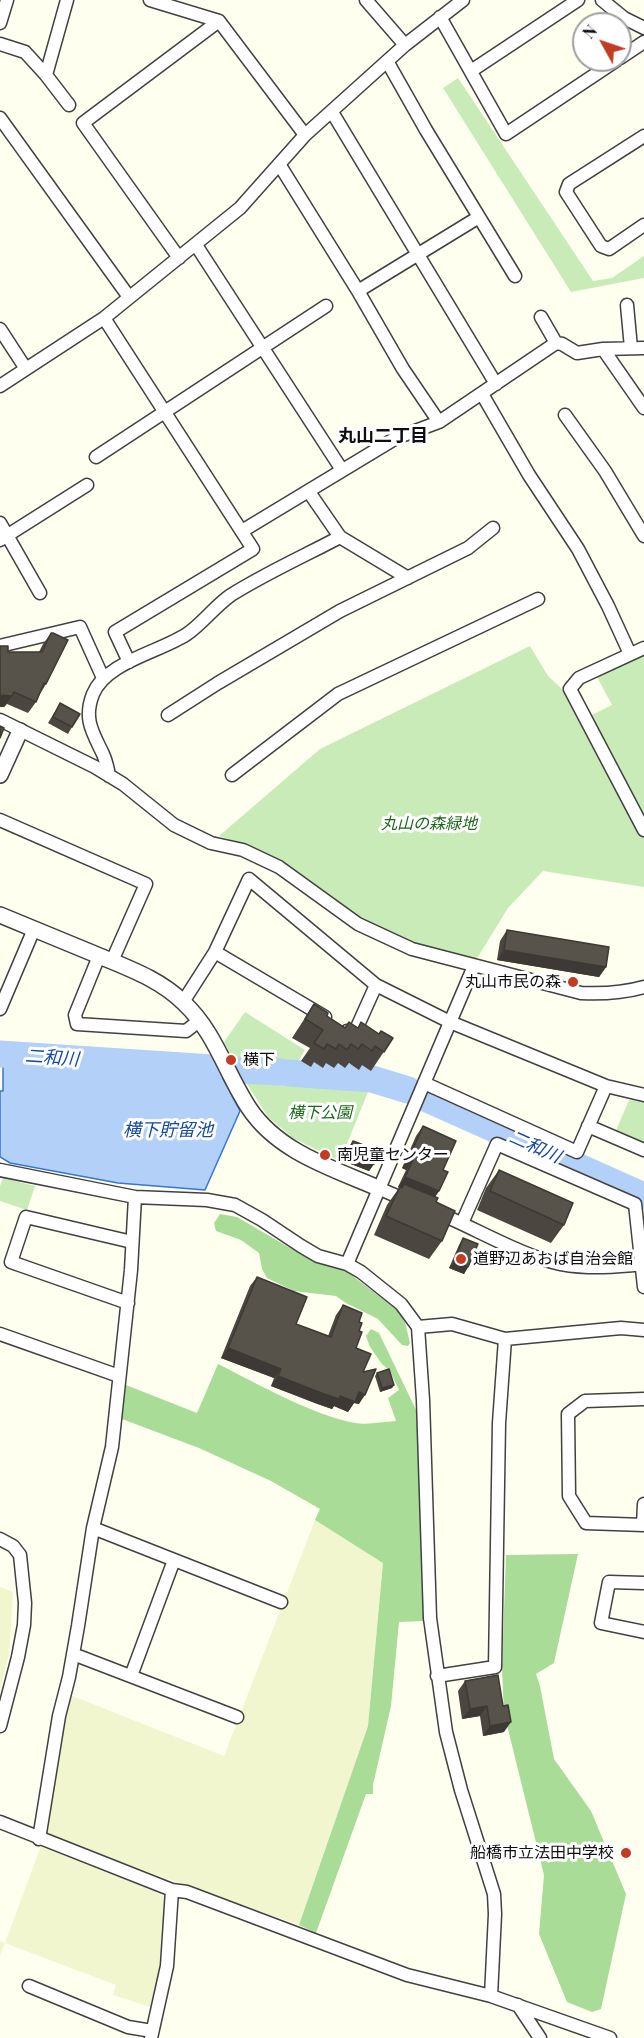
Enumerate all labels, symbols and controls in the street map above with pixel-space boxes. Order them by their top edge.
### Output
north arrow [572,12,632,72]
text: N [578,20,601,43]
district label: 丸山二丁目 [338,425,428,447]
park label: 丸山の森緑地 [381,814,477,834]
place label: 丸山市民の森 [465,972,561,992]
marker: 丸山市民の森 [566,975,580,989]
water label: 二和川 [24,1045,80,1071]
place label: 横下 [243,1050,275,1070]
marker: 横下 [224,1053,238,1067]
park label: 横下公園 [288,1103,352,1123]
water label: 横下貯留池 [123,1119,213,1141]
water label: 二和川 [506,1126,564,1168]
place label: 南児童センター [337,1145,449,1165]
marker: 南児童センター [318,1148,332,1162]
place label: 道野辺あおば自治会館 [473,1249,633,1269]
marker: 道野辺あおば自治会館 [454,1252,468,1266]
place label: 船橋市立法田中学校 [470,1843,614,1863]
marker: 船橋市立法田中学校 [619,1846,633,1860]

